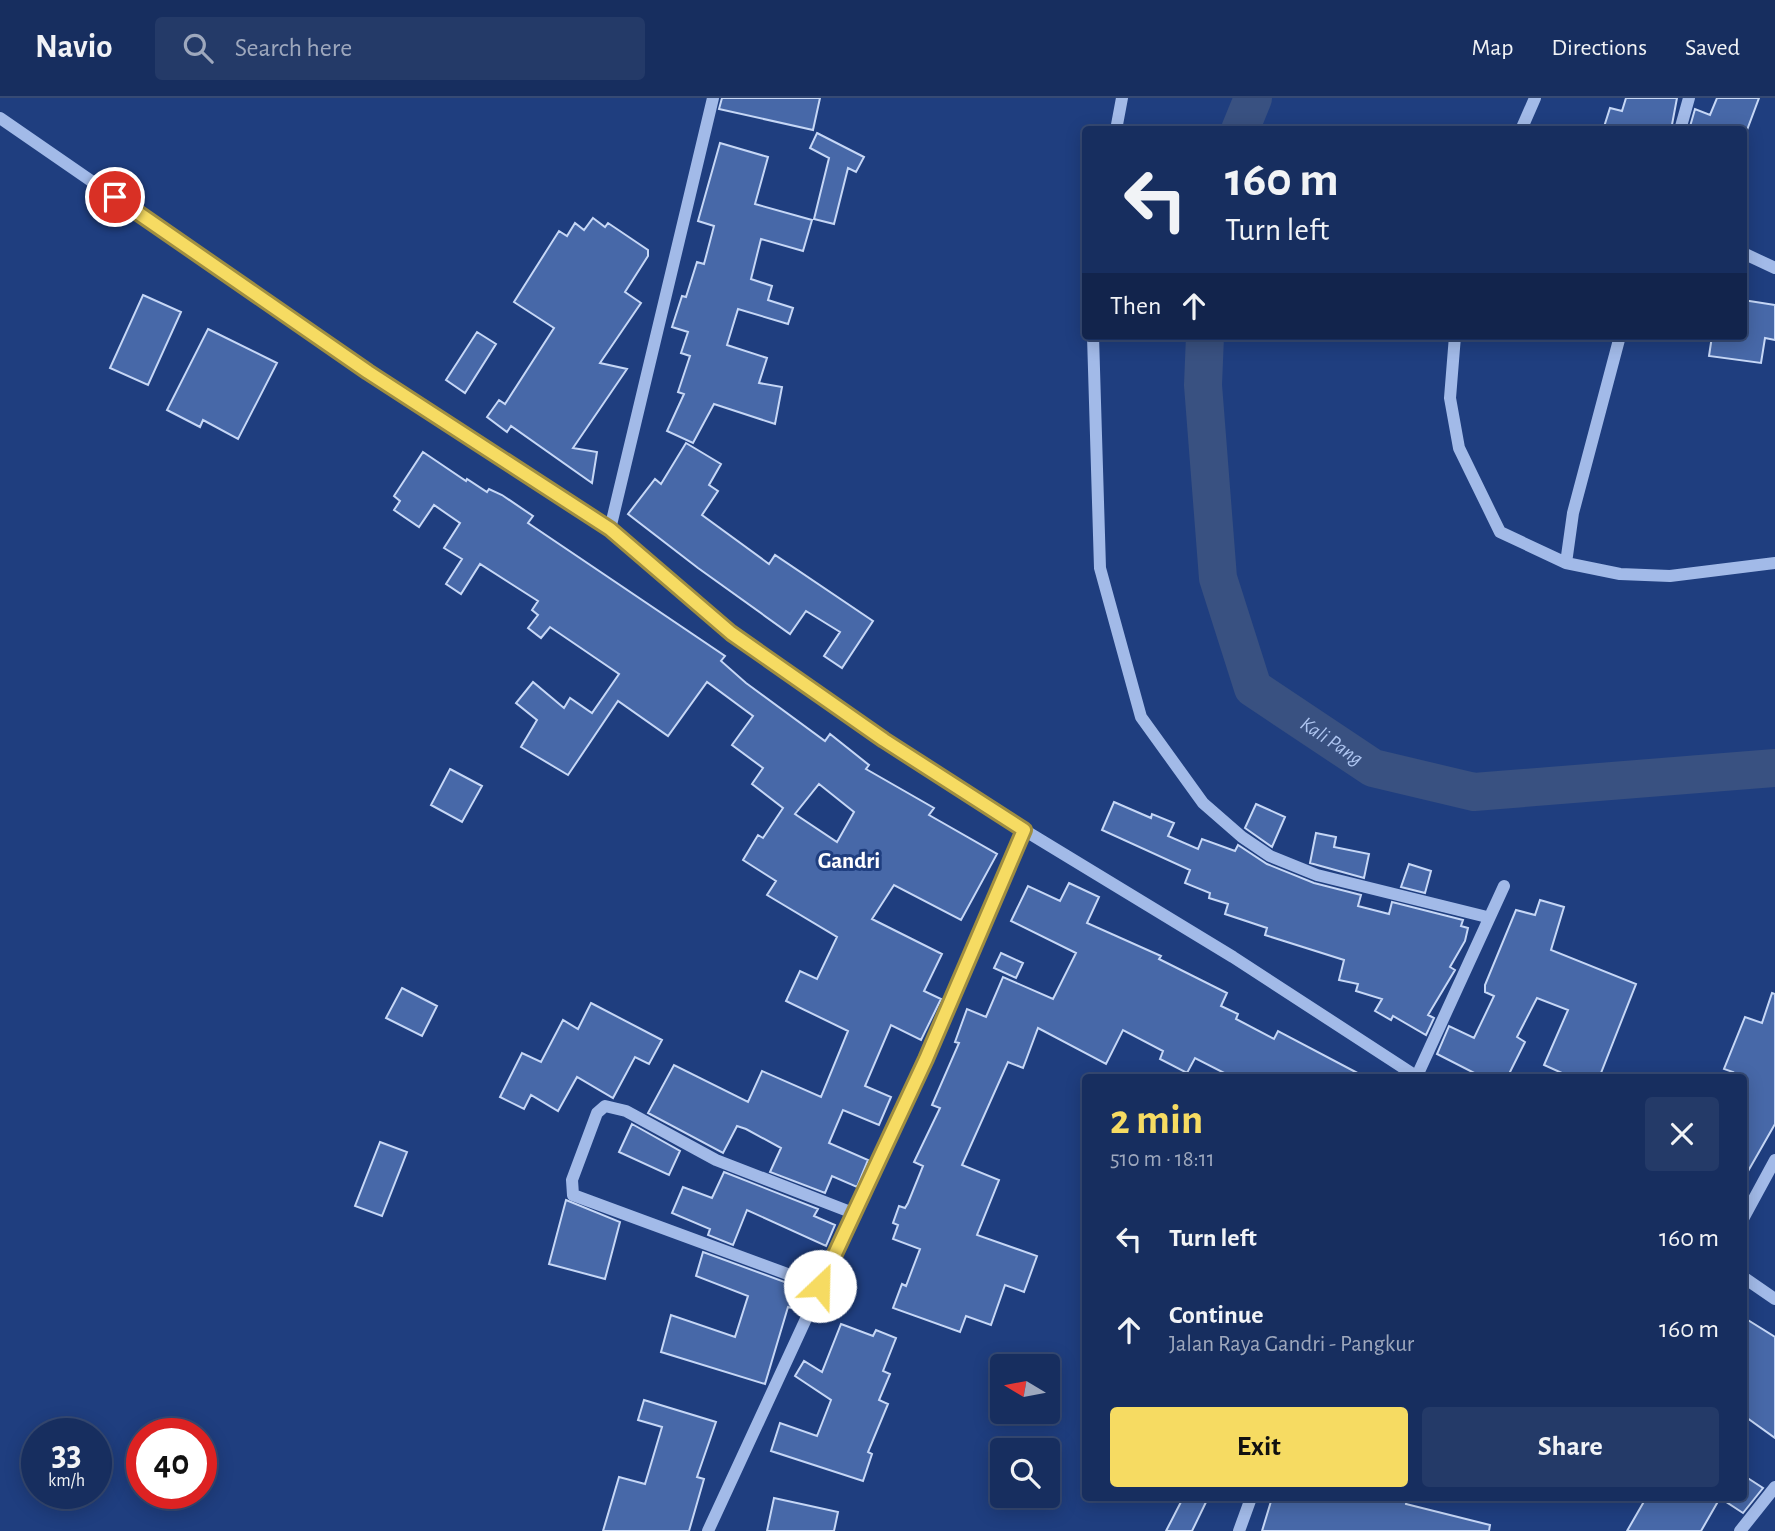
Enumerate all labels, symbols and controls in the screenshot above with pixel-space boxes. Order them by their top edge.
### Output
search box [155,17,645,80]
icon: search [179,29,217,67]
text: Navio [35,31,113,64]
text: Search here [235,35,352,61]
text: Map [1471,36,1513,60]
text: Directions [1551,36,1647,60]
text: Saved [1685,36,1740,60]
icon: left [1110,154,1201,245]
text: 160 m [1225,156,1339,205]
pin [85,167,145,227]
icon: arrive [96,178,134,216]
text: Turn left [1225,214,1329,246]
icon: ahead [1175,287,1213,325]
text: Then [1110,293,1161,319]
water label: Kali Pang [1297,712,1367,769]
district label: Gandri [818,850,880,873]
button: close [1645,1097,1719,1171]
text: 2 min [1110,1099,1203,1141]
text: 510 m · 18:11 [1110,1148,1215,1171]
icon: left [1110,1220,1148,1258]
text: Turn left [1169,1225,1257,1251]
text: 160 m [1659,1225,1719,1251]
position arrow [783,1249,857,1323]
text: Continue [1169,1302,1264,1328]
icon: ahead [1110,1311,1148,1349]
text: 160 m [1659,1316,1719,1342]
text: Jalan Raya Gandri - Pangkur [1169,1333,1414,1356]
north arrow [990,1354,1060,1424]
map controls [990,1354,1060,1508]
button: Exit [1110,1407,1408,1487]
button: Share [1422,1407,1719,1487]
speed limit sign: 40 [126,1418,217,1509]
text: 33 [51,1437,82,1472]
button: search [990,1438,1060,1508]
text: km/h [48,1472,85,1490]

